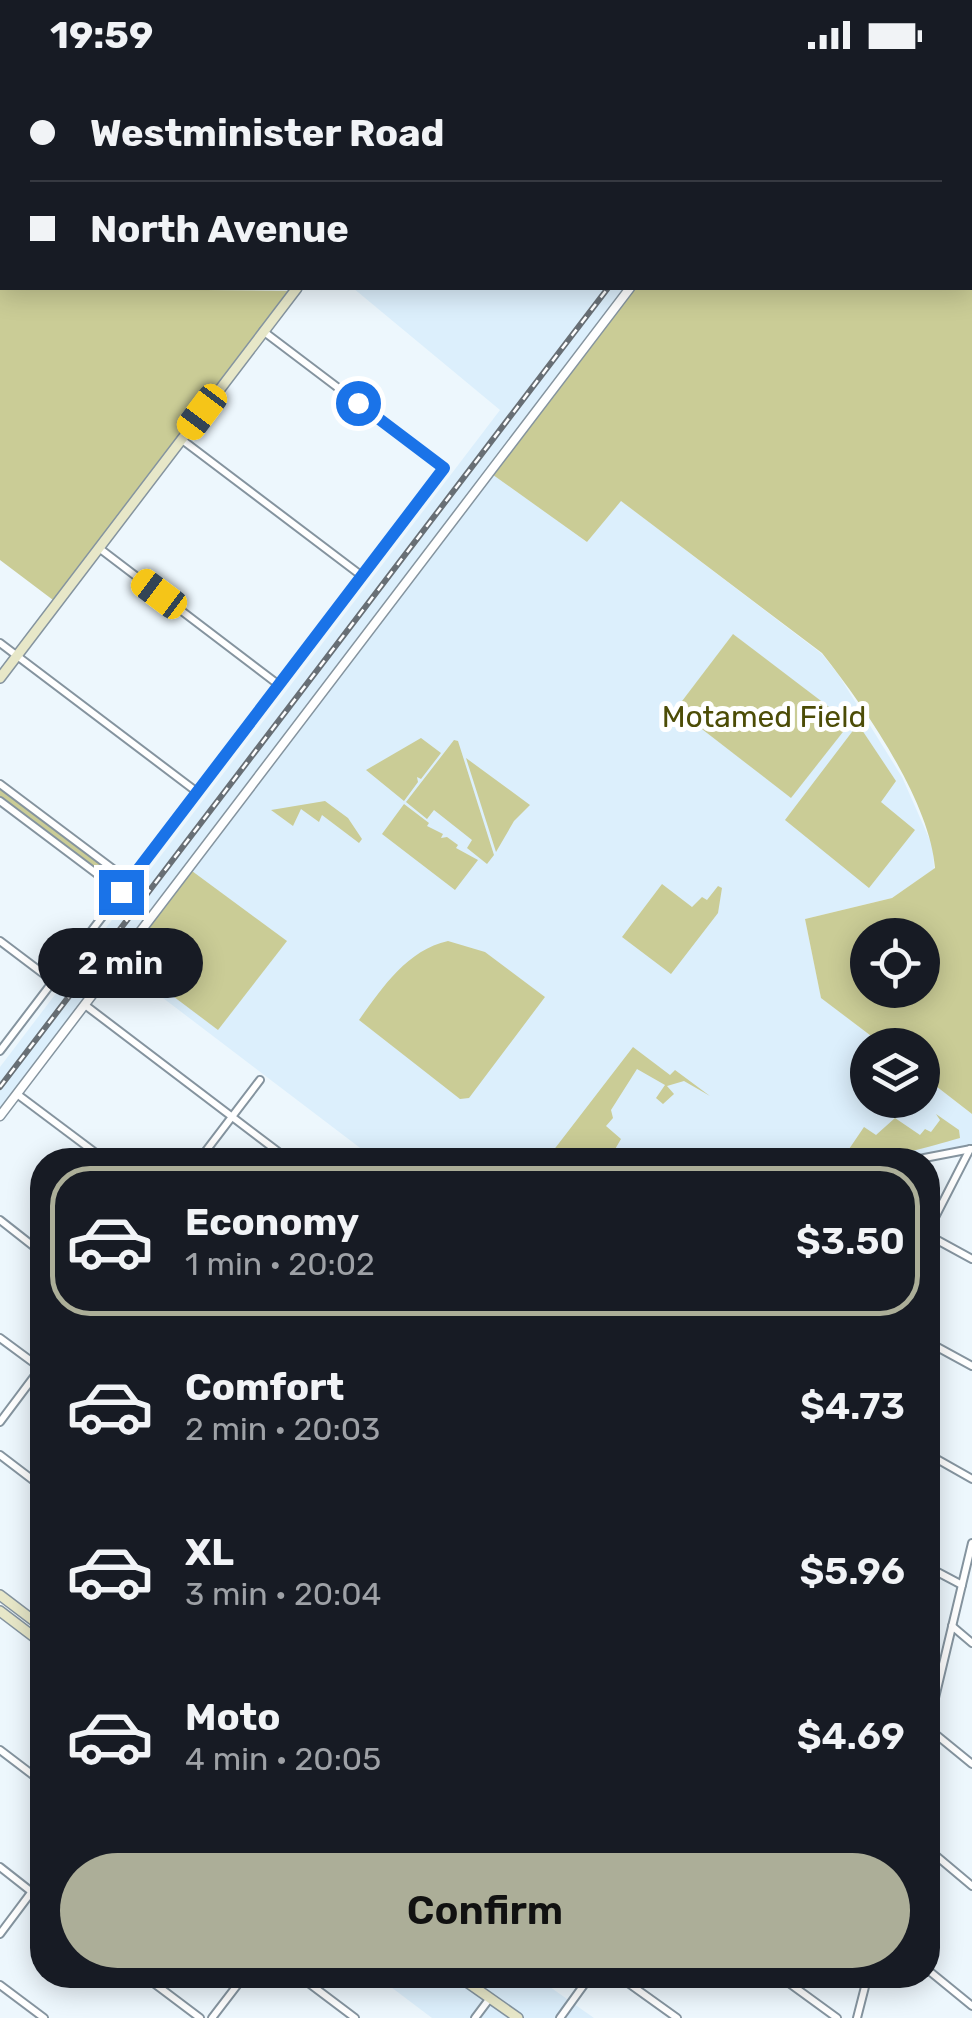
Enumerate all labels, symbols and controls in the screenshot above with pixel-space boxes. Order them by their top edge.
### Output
text: 19:59 [50,12,153,58]
text: Westminister Road [90,110,445,156]
text: North Avenue [90,206,349,252]
car [172,379,232,445]
route start [336,381,381,426]
car [126,564,192,624]
park label: Motamed Field [662,699,866,735]
route end [99,870,144,915]
map controls [850,918,940,1118]
button: locate [850,918,940,1008]
callout: 2 min [38,927,204,997]
text: 2 min [78,944,163,982]
button: layers [850,1028,940,1118]
icon: car [65,1196,155,1286]
text: Economy [185,1199,359,1245]
text: $3.50 [796,1218,905,1264]
text: 1 min · 20:02 [185,1245,375,1283]
icon: car [65,1361,155,1451]
text: Comfort [185,1364,344,1410]
text: $4.73 [800,1383,905,1429]
text: 2 min · 20:03 [185,1410,380,1448]
icon: car [65,1526,155,1616]
text: XL [185,1529,234,1575]
text: $5.96 [799,1548,905,1594]
text: 3 min · 20:04 [185,1575,381,1613]
icon: car [65,1691,155,1781]
text: Moto [185,1694,281,1740]
text: $4.69 [797,1713,905,1759]
text: 4 min · 20:05 [185,1740,381,1778]
button: Confirm [60,1853,910,1968]

